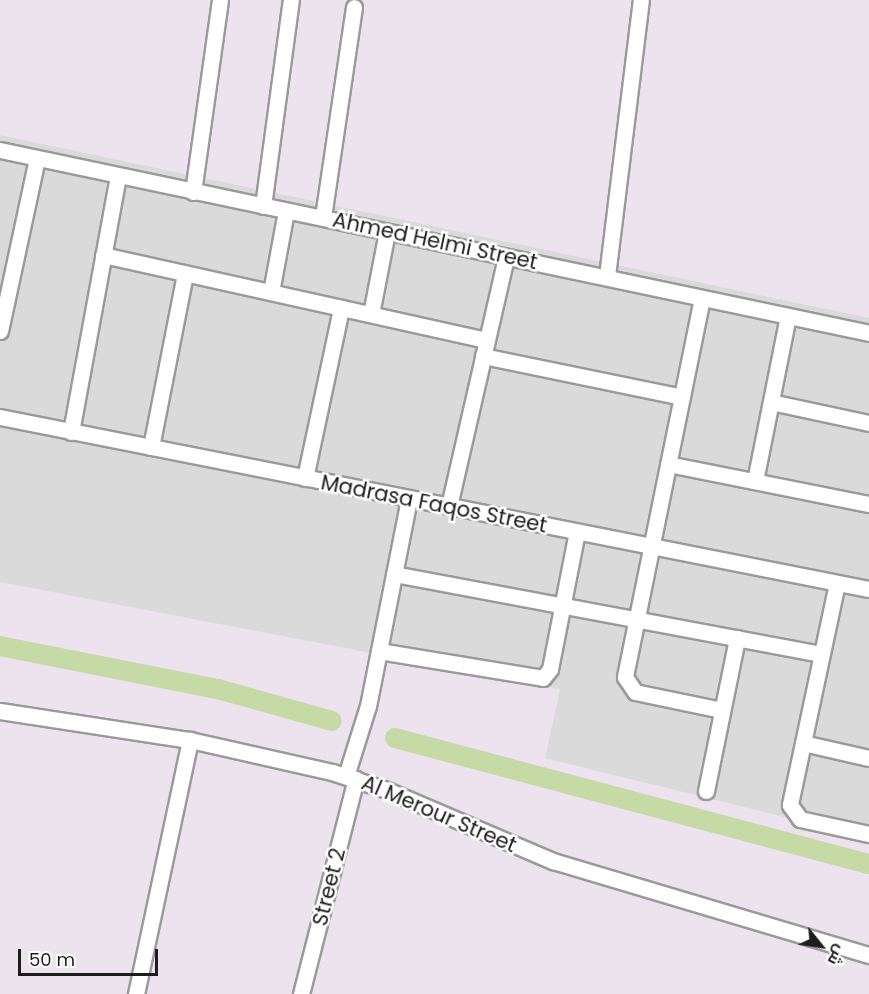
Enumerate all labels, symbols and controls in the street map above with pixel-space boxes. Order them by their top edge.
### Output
street label: Ahmed Helmi Street [330,207,540,275]
street label: Madrasa Faqos Street [319,470,549,538]
street label: Al Merour Street [358,770,520,858]
street label: Street 2 [307,846,351,928]
north arrow [791,916,851,976]
scale bar [21,937,160,975]
text: ش [822,941,852,970]
text: 50 m [29,947,75,972]

